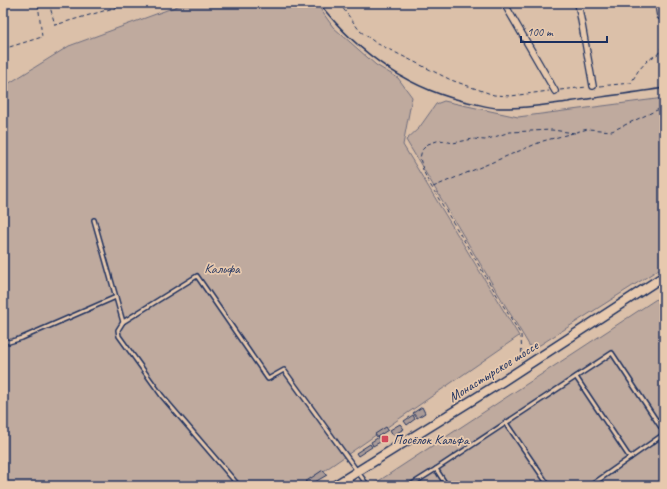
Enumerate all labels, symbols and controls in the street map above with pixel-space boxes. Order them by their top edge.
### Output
scale bar [521,18,607,44]
text: 100 m [527,24,554,40]
park label: Кальфа [204,260,241,277]
street label: Монастырское шоссе [445,336,543,406]
place label: Посёлок Кальфа [393,431,470,448]
marker: Посёлок Кальфа [380,434,390,444]

